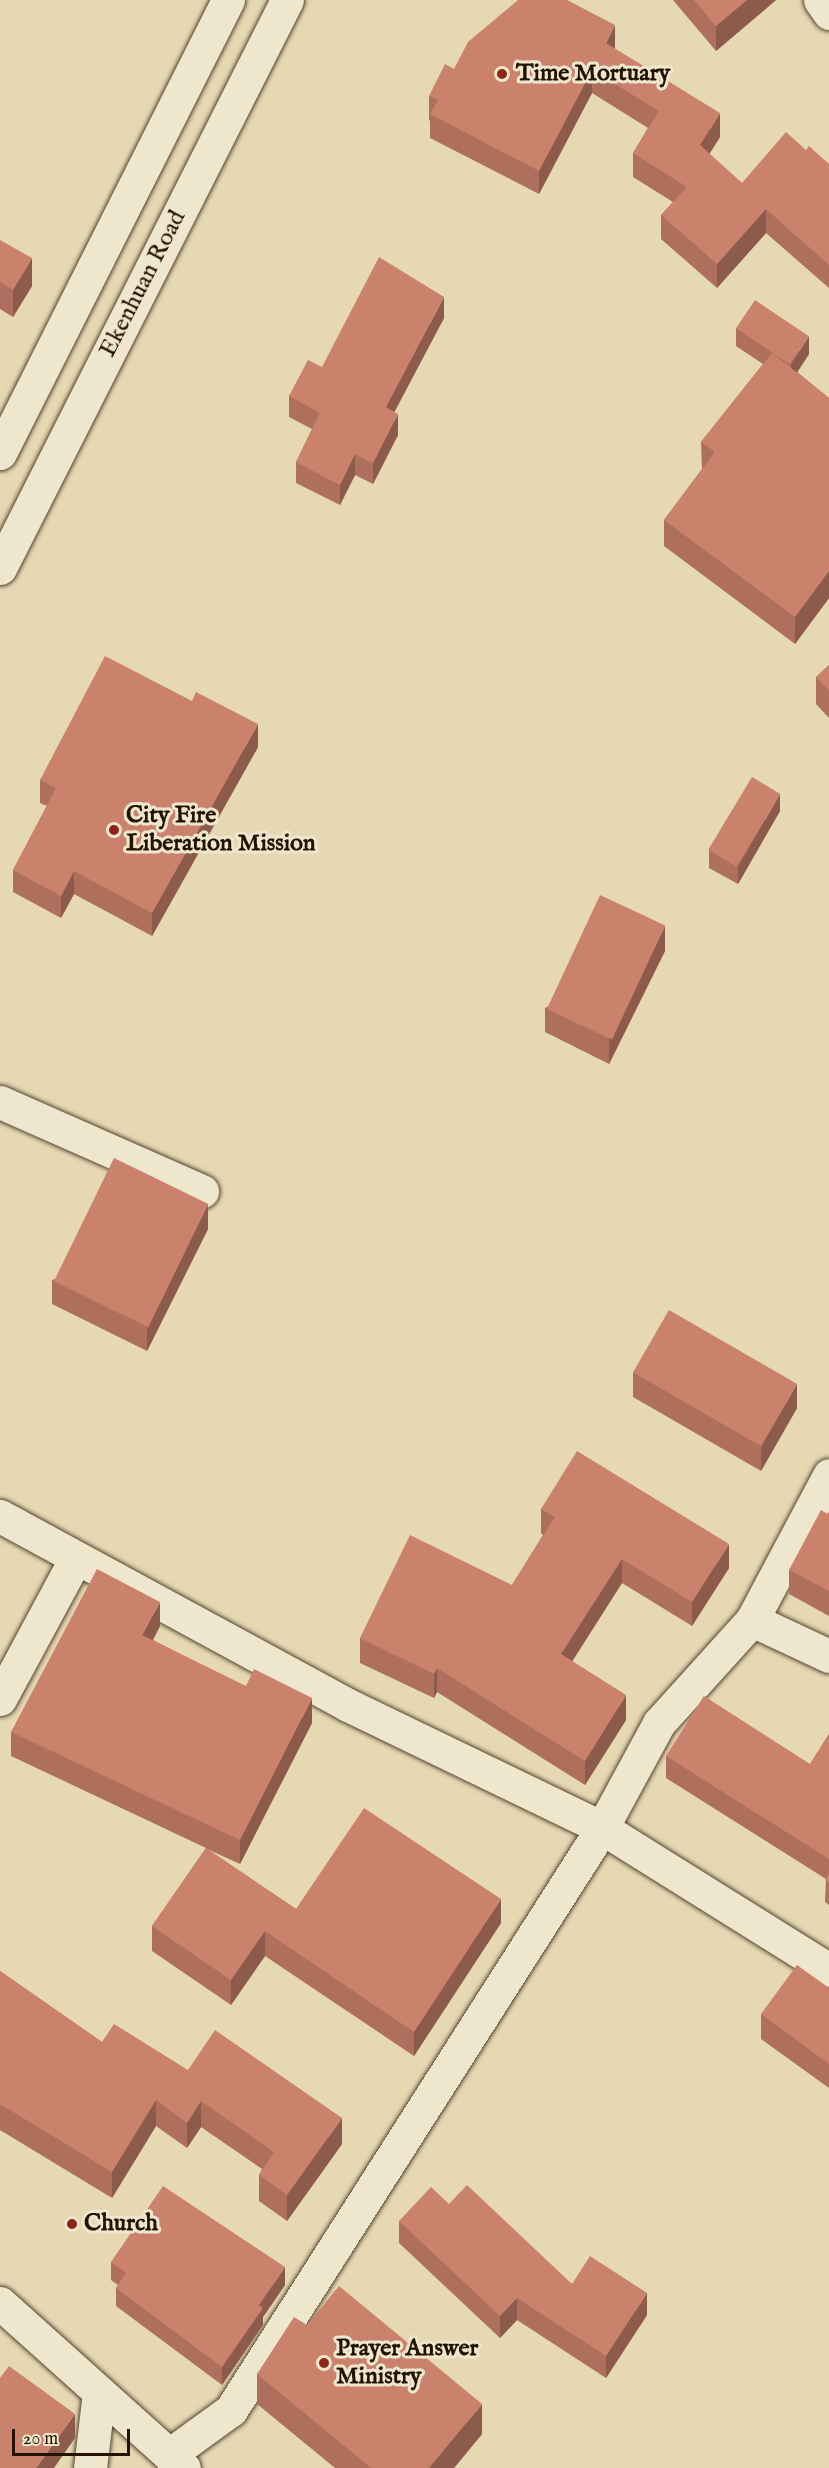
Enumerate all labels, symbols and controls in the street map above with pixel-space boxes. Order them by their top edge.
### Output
place label: Time Mortuary [516,60,670,88]
marker: Time Mortuary [493,65,511,83]
street label: Ekenhuan Road [94,206,192,362]
place label: City Fire Liberation Mission [126,802,316,858]
marker: City Fire Liberation Mission [107,823,121,837]
place label: Church [84,2210,158,2238]
marker: Church [65,2217,79,2231]
place label: Prayer Answer Ministry [336,2335,478,2391]
marker: Prayer Answer Ministry [317,2356,331,2370]
scale bar [15,2417,134,2455]
text: 20 m [23,2428,58,2451]

